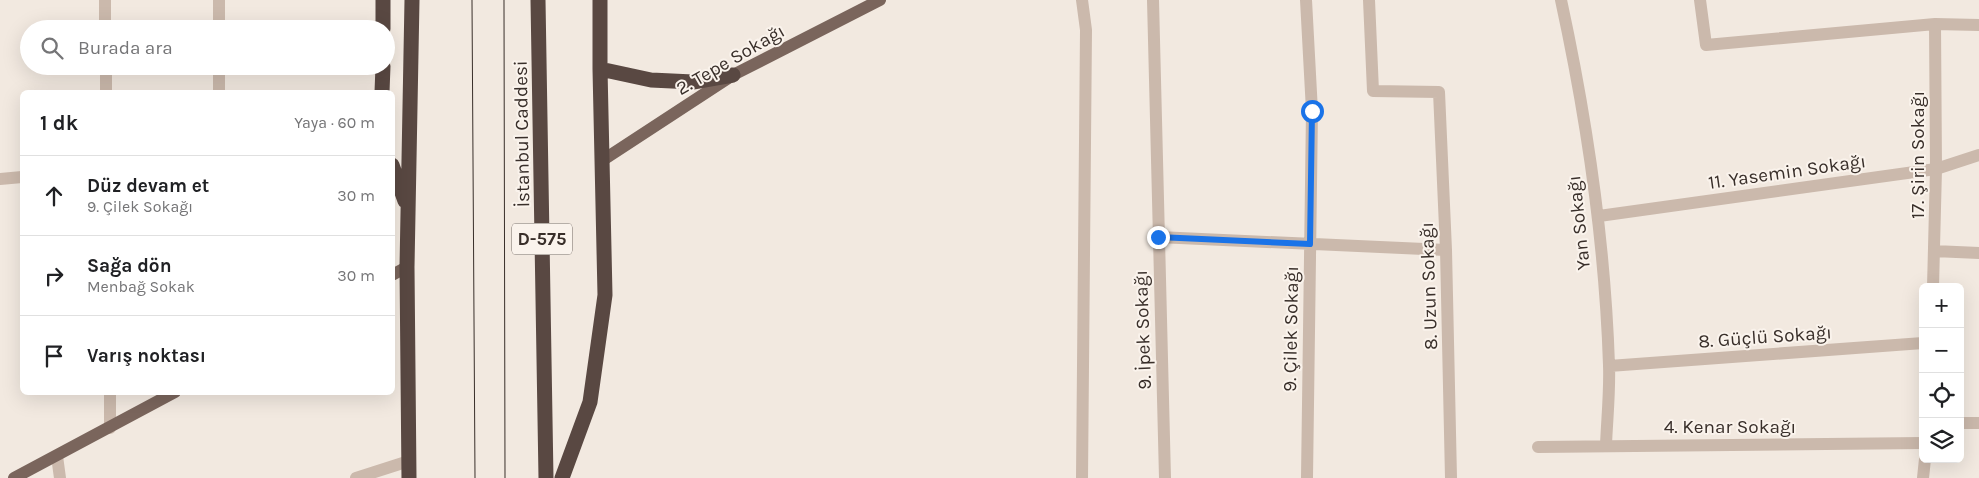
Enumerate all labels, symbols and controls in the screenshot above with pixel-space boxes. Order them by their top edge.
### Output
search box [20,20,395,75]
street label: 2. Tepe Sokağı [672,20,789,100]
icon: search [38,34,66,62]
text: Burada ara [78,37,173,59]
street label: İstanbul Caddesi [510,60,534,208]
street label: 17. Şirin Sokağı [1907,91,1929,219]
route start [1301,100,1324,123]
text: 1 dk [40,111,78,135]
text: Yaya · 60 m [294,113,375,132]
street label: 11. Yasemin Sokağı [1707,150,1867,194]
street label: Yan Sokağı [1563,174,1595,271]
text: Düz devam et [87,175,209,197]
icon: ahead [40,182,68,210]
text: 30 m [337,186,375,205]
text: 9. Çilek Sokağı [87,197,193,216]
street label: 8. Uzun Sokağı [1416,222,1442,350]
road number: D-575 [512,223,572,254]
route end [1147,226,1170,249]
text: Sağa dön [87,255,171,277]
icon: right [40,262,68,290]
text: 30 m [337,266,375,285]
street label: 9. Çilek Sokağı [1279,266,1303,392]
street label: 9. İpek Sokağı [1130,270,1156,390]
text: Menbağ Sokak [87,277,195,296]
map controls [1919,283,1964,463]
button: + [1919,283,1964,328]
street label: 8. Güçlü Sokağı [1698,321,1833,353]
button: − [1919,328,1964,373]
icon: arrive [40,342,68,370]
text: Varış noktası [87,345,206,367]
button: locate [1919,373,1964,418]
street label: 4. Kenar Sokağı [1664,416,1796,438]
button: layers [1919,418,1964,463]

